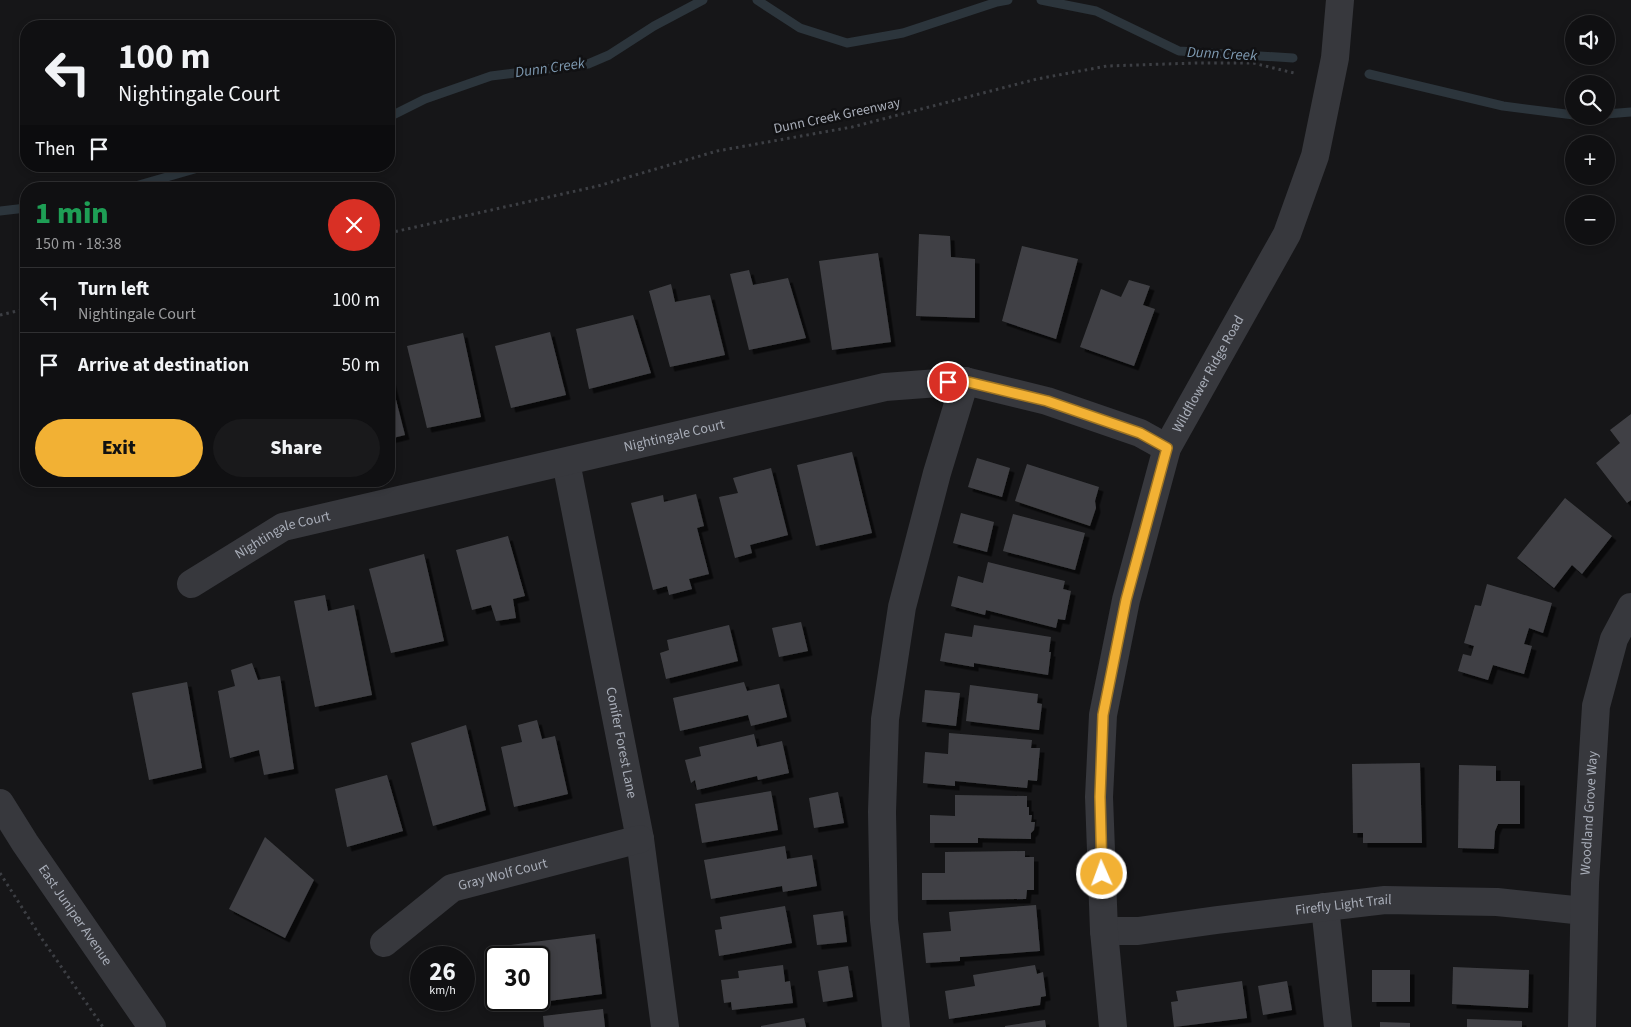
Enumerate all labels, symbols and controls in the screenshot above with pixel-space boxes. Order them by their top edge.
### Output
map controls [1565,15,1615,245]
button: sound [1565,15,1615,65]
text: 100 m [118,32,210,82]
icon: left [35,40,100,105]
water label: Dunn Creek [1186,42,1258,66]
water label: Dunn Creek [514,53,587,83]
button: search [1565,75,1615,125]
text: Nightingale Court [118,78,280,110]
street label: Dunn Creek Greenway [772,93,903,139]
icon: arrive [85,135,113,163]
button: + [1565,135,1615,185]
text: Then [35,136,75,163]
text: 1 min [35,192,109,235]
button: − [1565,195,1615,245]
button: close [328,199,380,251]
text: 150 m · 18:38 [35,233,122,255]
text: Turn left [78,276,149,303]
icon: left [35,286,63,314]
text: 100 m [332,287,380,314]
text: Nightingale Court [78,303,196,325]
street label: Wildflower Ridge Road [1168,312,1249,436]
icon: arrive [35,351,63,379]
text: Arrive at destination [78,352,249,379]
text: 50 m [342,352,380,379]
pin [927,361,969,403]
icon: arrive [934,368,962,396]
street label: Nightingale Court [622,415,727,457]
button: Exit [35,419,203,477]
button: Share [213,419,380,477]
street label: Nightingale Court [231,506,333,564]
street label: Conifer Forest Lane [600,685,642,800]
street label: Woodland Grove Way [1575,750,1603,876]
position arrow [1075,847,1127,899]
street label: Gray Wolf Court [456,853,550,896]
street label: East Juniper Avenue [33,861,117,970]
street label: Firefly Light Trail [1294,890,1392,921]
speed limit sign: 30 [485,946,550,1011]
text: 26 [429,954,456,990]
text: km/h [429,982,456,999]

